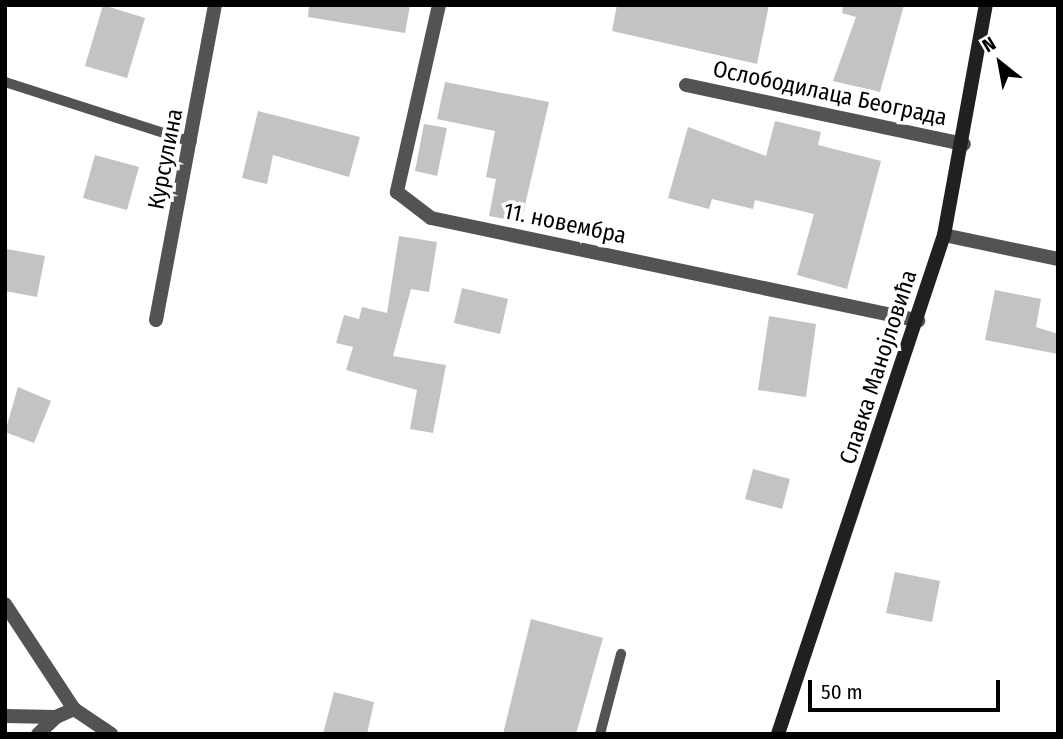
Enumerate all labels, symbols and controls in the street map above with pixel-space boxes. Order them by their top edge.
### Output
north arrow [965,28,1035,98]
text: N [978,32,1000,57]
street label: Ослободилаца Београда [710,55,950,131]
street label: Курсулина [142,106,188,212]
street label: 11. новембра [501,197,629,249]
street label: Славка Манојловића [834,266,922,468]
scale bar [811,666,1004,710]
text: 50 m [821,679,863,705]

